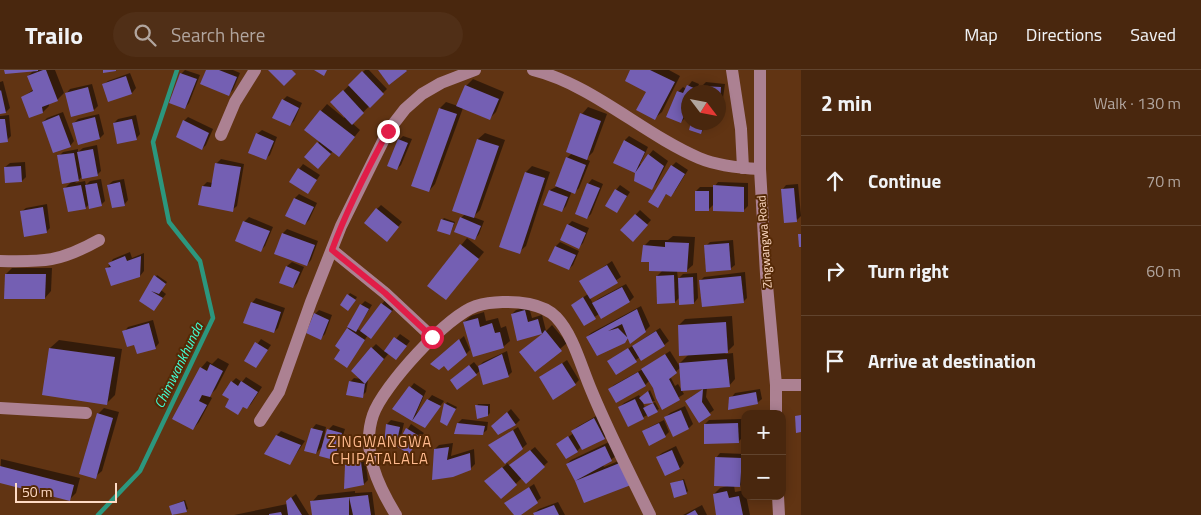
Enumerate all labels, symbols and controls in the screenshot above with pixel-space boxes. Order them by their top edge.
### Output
search box [113,12,463,57]
text: Trailo [25,17,83,53]
text: Search here [171,20,265,49]
icon: search [131,21,159,49]
text: Map [964,21,998,48]
text: Directions [1026,21,1102,48]
text: Saved [1130,21,1176,48]
north arrow [681,85,726,130]
text: 2 min [821,87,872,119]
text: Walk · 130 m [1093,91,1181,115]
route end [377,120,400,143]
text: Continue [868,166,941,195]
icon: ahead [821,167,849,195]
text: 70 m [1146,169,1181,193]
street label: Zingwangwa Road [751,195,777,289]
text: Turn right [868,256,949,285]
icon: right [821,257,849,285]
text: 60 m [1146,259,1181,283]
water label: Chimwankhunda [148,318,208,411]
route start [421,326,444,349]
text: Arrive at destination [868,346,1036,375]
icon: arrive [821,347,849,375]
map controls [741,410,786,500]
button: + [741,410,786,455]
district label: ZINGWANGWA CHIPATALALA [328,430,432,470]
button: − [741,455,786,500]
scale bar [15,480,118,503]
text: 50 m [22,481,52,502]

